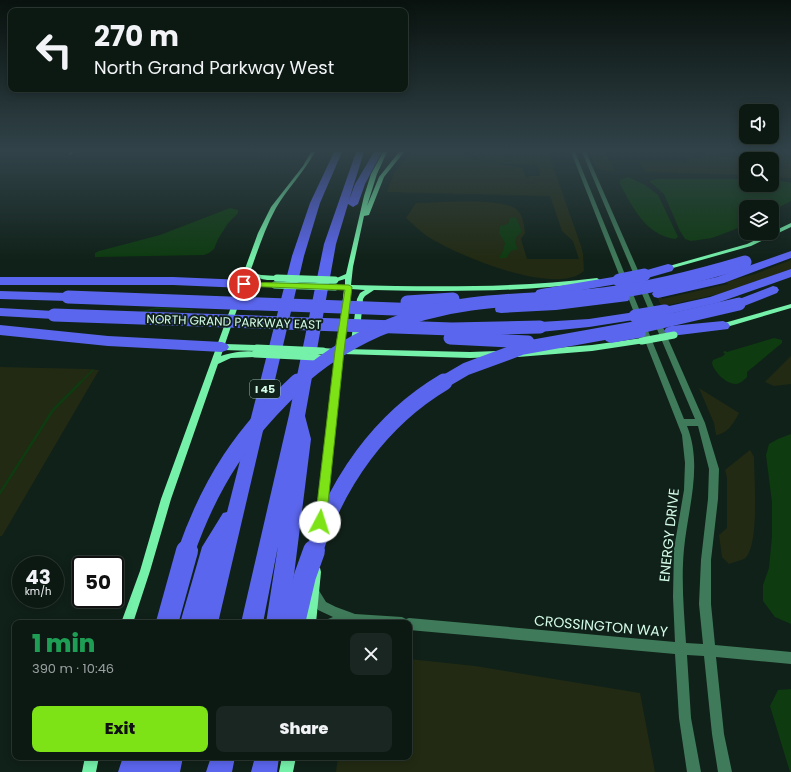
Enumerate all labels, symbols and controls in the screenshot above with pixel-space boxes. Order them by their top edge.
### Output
text: 270 m [94,17,179,56]
icon: left [28,24,80,76]
text: North Grand Parkway West [94,55,334,80]
map controls [739,104,779,240]
button: sound [739,104,779,144]
button: search [739,152,779,192]
button: layers [739,200,779,240]
pin [227,267,261,301]
icon: arrive [233,273,255,295]
street label: NORTH GRAND PARKWAY EAST [146,310,322,333]
road number: I 45 [250,380,280,398]
street label: ENERGY DRIVE [654,487,684,583]
position arrow [299,501,341,543]
speed limit sign: 50 [72,556,124,608]
text: 43 [25,563,51,591]
text: km/h [25,584,51,599]
street label: CROSSINGTON WAY [533,610,669,642]
text: 1 min [32,627,95,660]
button: close [350,633,392,675]
text: 390 m · 10:46 [32,659,114,678]
button: Exit [32,706,208,752]
button: Share [216,706,392,752]

